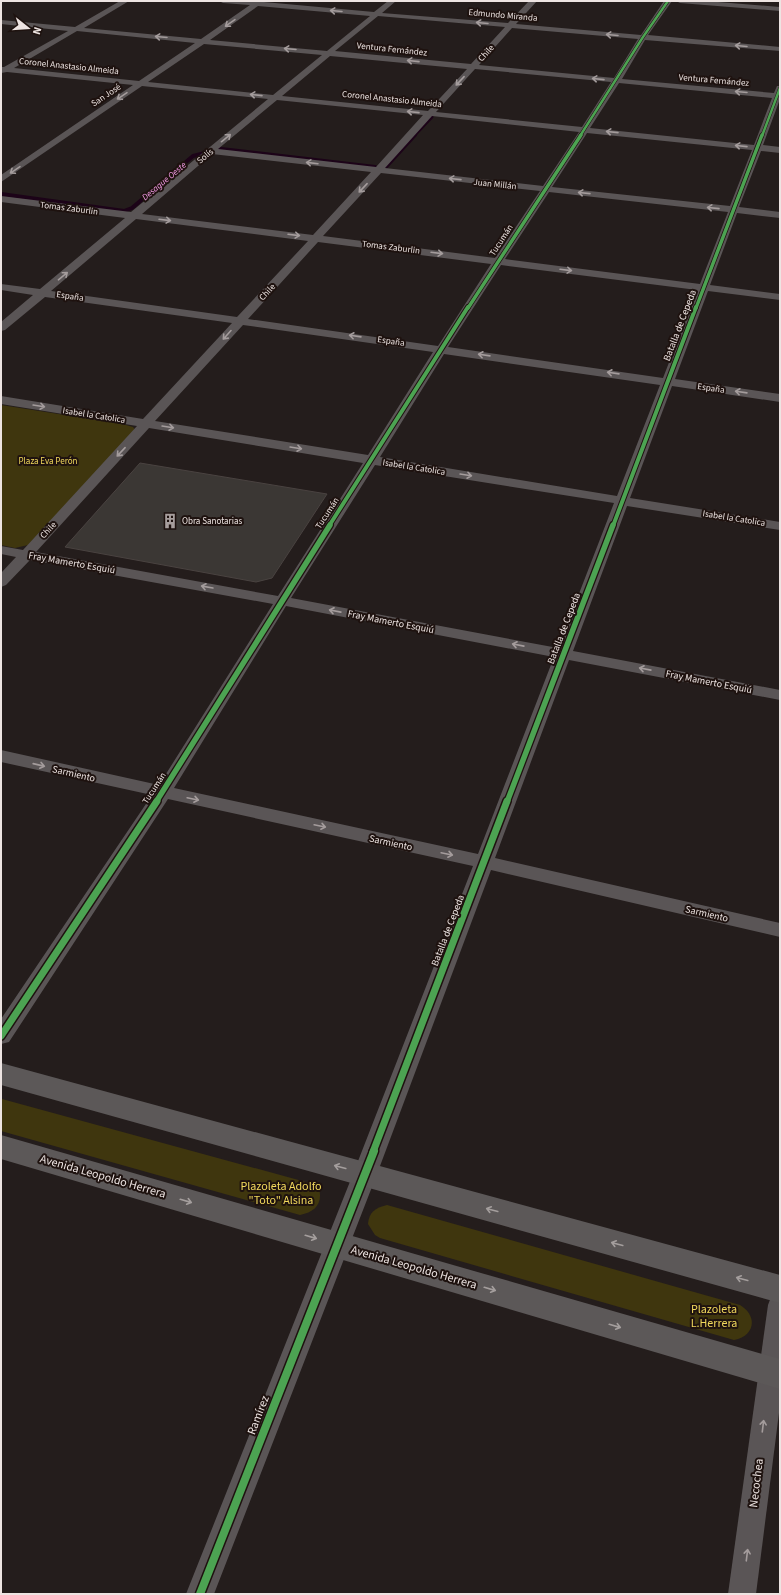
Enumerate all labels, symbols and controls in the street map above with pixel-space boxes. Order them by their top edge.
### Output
street label: Edmundo Miranda [468,6,538,25]
one-way arrow [330,7,343,15]
north arrow [8,8,48,48]
one-way arrow [224,19,235,27]
one-way arrow [476,20,489,27]
text: N [29,25,45,36]
one-way arrow [606,31,619,38]
one-way arrow [155,33,168,41]
street label: Ventura Fernández [356,39,428,60]
street label: Chile [475,42,498,65]
one-way arrow [735,42,748,50]
one-way arrow [284,45,297,53]
street label: Coronel Anastasio Almeida [18,55,119,78]
one-way arrow [407,57,420,64]
street label: Ventura Fernández [678,71,750,90]
one-way arrow [592,75,605,83]
one-way arrow [456,76,465,86]
street label: San José [89,80,124,110]
street label: Coronel Anastasio Almeida [341,88,442,111]
one-way arrow [735,89,748,96]
one-way arrow [117,92,128,100]
one-way arrow [250,92,263,99]
one-way arrow [407,108,420,115]
one-way arrow [606,128,619,136]
one-way arrow [221,133,232,142]
one-way arrow [735,142,748,149]
street label: Solís [194,145,217,167]
water label: Desague Oeste [139,158,190,204]
one-way arrow [306,159,319,167]
one-way arrow [10,166,21,174]
one-way arrow [449,176,462,183]
street label: Juan Millán [473,176,517,193]
one-way arrow [358,182,367,193]
one-way arrow [578,190,591,197]
street label: Tomas Zaburlin [39,198,99,219]
one-way arrow [707,204,720,212]
one-way arrow [158,216,171,224]
street label: Tucumán [486,222,517,259]
one-way arrow [287,231,300,239]
street label: Tomas Zaburlin [361,237,421,258]
one-way arrow [430,249,443,257]
one-way arrow [559,266,572,274]
one-way arrow [58,271,68,280]
street label: Chile [256,281,279,304]
street label: España [55,288,84,305]
street label: Batalla de Cepeda [660,288,700,363]
one-way arrow [223,330,232,340]
one-way arrow [349,332,362,340]
street label: España [376,333,405,350]
one-way arrow [478,351,491,359]
one-way arrow [607,369,620,377]
street label: España [696,380,725,397]
one-way arrow [735,388,748,396]
one-way arrow [33,402,46,410]
street label: Isabel la Catolica [62,404,126,427]
one-way arrow [161,423,174,431]
one-way arrow [289,444,302,452]
one-way arrow [116,446,125,457]
park label: Plaza Eva Perón [18,455,78,468]
street label: Isabel la Catolica [382,456,446,479]
one-way arrow [459,471,472,479]
street label: Tucumán [312,495,343,532]
street label: Isabel la Catolica [702,507,766,530]
building icon: Obra Sanotarias [161,512,179,530]
place label: Obra Sanotarias [182,515,242,528]
street label: Chile [37,519,60,542]
street label: Fray Mamerto Esquiú [27,548,116,577]
one-way arrow [201,583,214,591]
street label: Batalla de Cepeda [544,591,584,666]
one-way arrow [329,606,342,614]
street label: Fray Mamerto Esquiú [346,607,435,637]
one-way arrow [512,641,525,649]
one-way arrow [639,665,652,673]
street label: Fray Mamerto Esquiú [664,667,753,697]
one-way arrow [32,761,45,769]
street label: Sarmiento [51,762,97,786]
street label: Tucumán [139,770,170,807]
one-way arrow [186,795,199,803]
one-way arrow [314,823,327,831]
street label: Sarmiento [368,832,414,854]
one-way arrow [441,850,454,858]
street label: Batalla de Cepeda [428,893,468,968]
street label: Sarmiento [684,902,730,926]
street label: Avenida Leopoldo Herrera [38,1150,168,1203]
one-way arrow [333,1163,346,1171]
park label: Plazoleta Adolfo "Toto" Alsina [240,1178,322,1209]
one-way arrow [180,1198,193,1205]
one-way arrow [486,1205,499,1213]
one-way arrow [305,1234,318,1241]
one-way arrow [611,1240,624,1247]
street label: Avenida Leopoldo Herrera [349,1241,479,1294]
one-way arrow [736,1275,749,1282]
one-way arrow [483,1286,496,1293]
park label: Plazoleta L.Herrera [691,1301,737,1332]
one-way arrow [608,1323,621,1330]
street label: Ramírez [243,1393,274,1437]
one-way arrow [759,1420,767,1433]
street label: Necochea [745,1458,768,1509]
one-way arrow [743,1549,750,1562]

